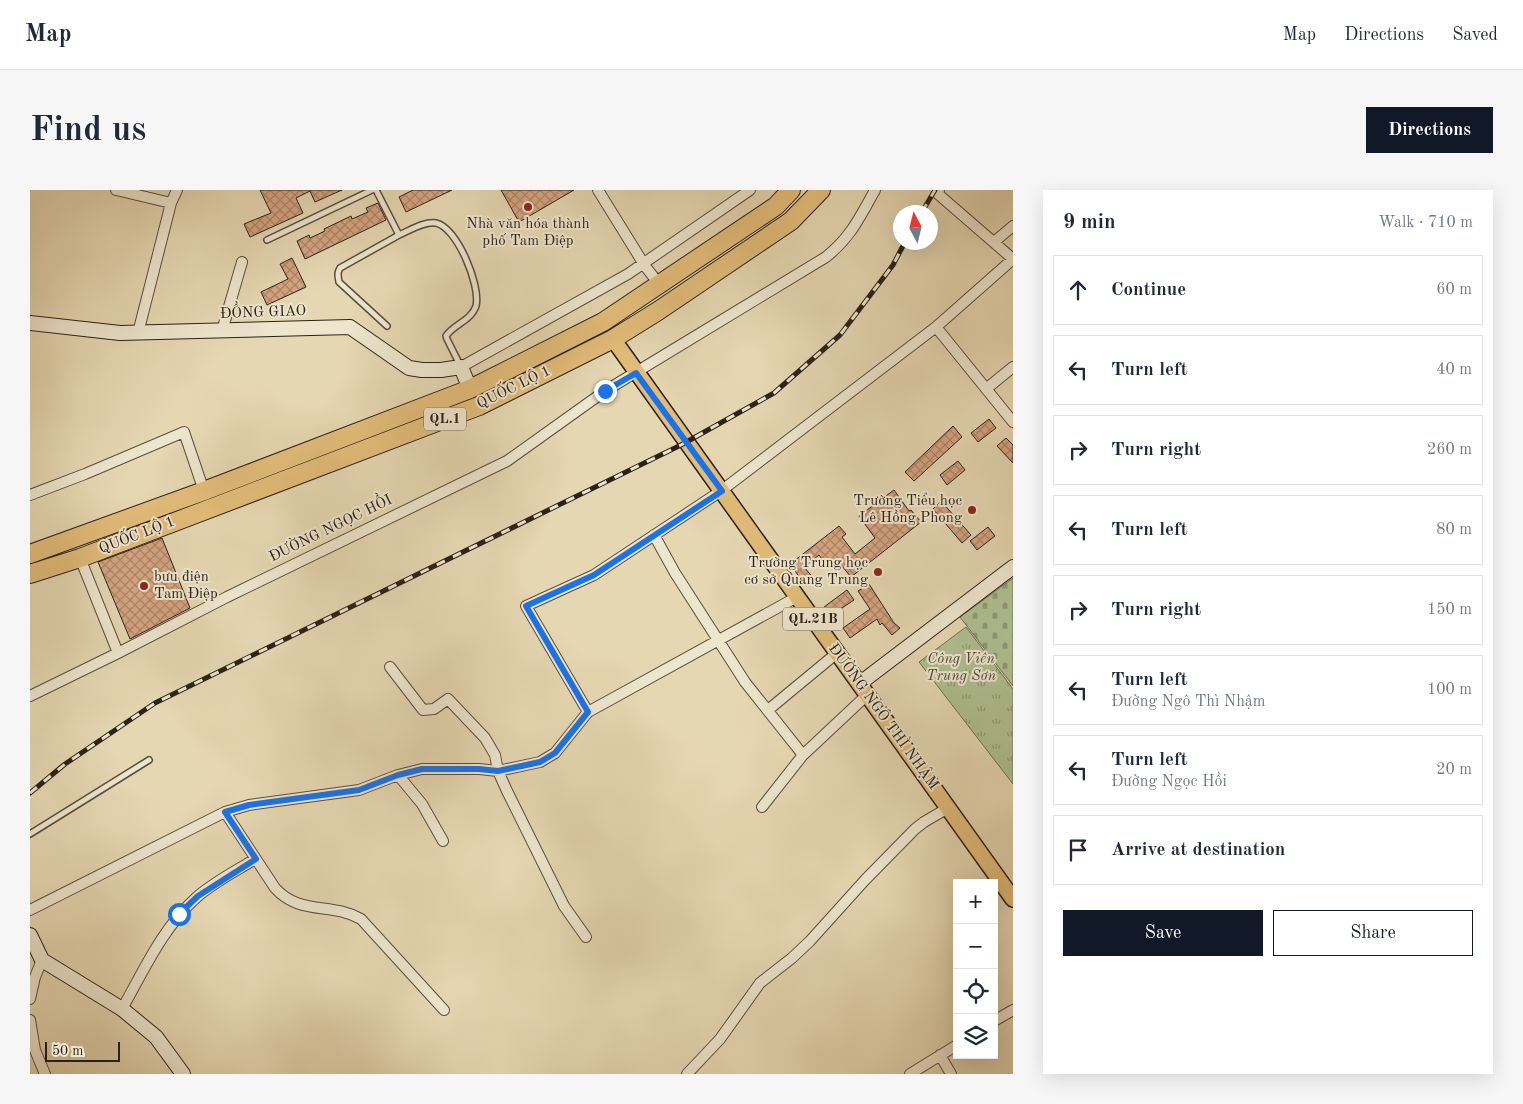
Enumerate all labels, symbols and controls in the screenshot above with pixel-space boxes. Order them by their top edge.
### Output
text: Map [25,23,72,47]
text: Map [1283,26,1316,44]
text: Directions [1344,26,1424,44]
text: Saved [1452,26,1498,44]
button: Directions [1366,107,1493,153]
text: Find us [30,113,146,148]
marker: Nhà văn hóa thành phố Tam Điệp [522,201,534,213]
north arrow [893,205,938,250]
text: 9 min [1063,212,1116,233]
text: Walk · 710 m [1378,215,1473,231]
place label: Nhà văn hóa thành phố Tam Điệp [466,217,590,249]
icon: ahead [1064,276,1092,304]
text: Continue [1111,281,1186,300]
text: 60 m [1436,282,1472,298]
street label: ĐỒNG GIAO [219,298,307,322]
icon: left [1064,356,1092,384]
street label: QUỐC LỘ 1 [473,359,553,412]
text: Turn left [1111,361,1188,380]
text: 40 m [1436,362,1472,378]
route end [594,380,617,403]
road number: QL.1 [424,408,466,430]
icon: right [1064,436,1092,464]
text: Turn right [1111,441,1201,460]
text: 260 m [1427,442,1472,458]
street label: ĐƯỜNG NGỌC HỒI [265,487,395,565]
place label: Trường Tiểu học Lê Hồng Phong [853,492,962,526]
marker: Trường Tiểu học Lê Hồng Phong [966,504,978,516]
street label: QUỐC LỘ 1 [95,510,177,557]
icon: left [1064,516,1092,544]
text: Turn left [1111,521,1188,540]
text: 80 m [1436,522,1472,538]
place label: Trường Trung học cơ sở Quang Trung [744,556,868,588]
marker: Trường Trung học cơ sở Quang Trung [872,566,884,578]
place label: bưu điện Tam Điệp [154,570,218,602]
marker: bưu điện Tam Điệp [138,580,150,592]
icon: right [1064,596,1092,624]
text: Turn right [1111,601,1201,620]
text: 150 m [1427,602,1472,618]
road number: QL.21B [783,608,843,630]
street label: ĐƯỜNG NGÔ THÌ NHẬM [825,639,944,793]
park label: Công Viên Trung Sơn [926,652,997,684]
text: Turn left [1111,671,1188,690]
icon: left [1064,676,1092,704]
text: 100 m [1427,682,1472,698]
text: Đường Ngô Thì Nhậm [1111,694,1265,710]
text: Turn left [1111,751,1188,770]
icon: left [1064,756,1092,784]
text: 20 m [1436,762,1472,778]
text: Đường Ngọc Hồi [1111,774,1227,790]
icon: arrive [1064,836,1092,864]
text: Arrive at destination [1111,841,1285,860]
map controls [953,879,998,1059]
button: + [953,879,998,924]
route start [168,903,191,926]
button: Save [1063,910,1263,956]
button: Share [1273,910,1473,956]
button: − [953,924,998,969]
button: locate [953,969,998,1014]
button: layers [953,1014,998,1059]
scale bar [45,1039,120,1062]
text: 50 m [52,1044,83,1058]

